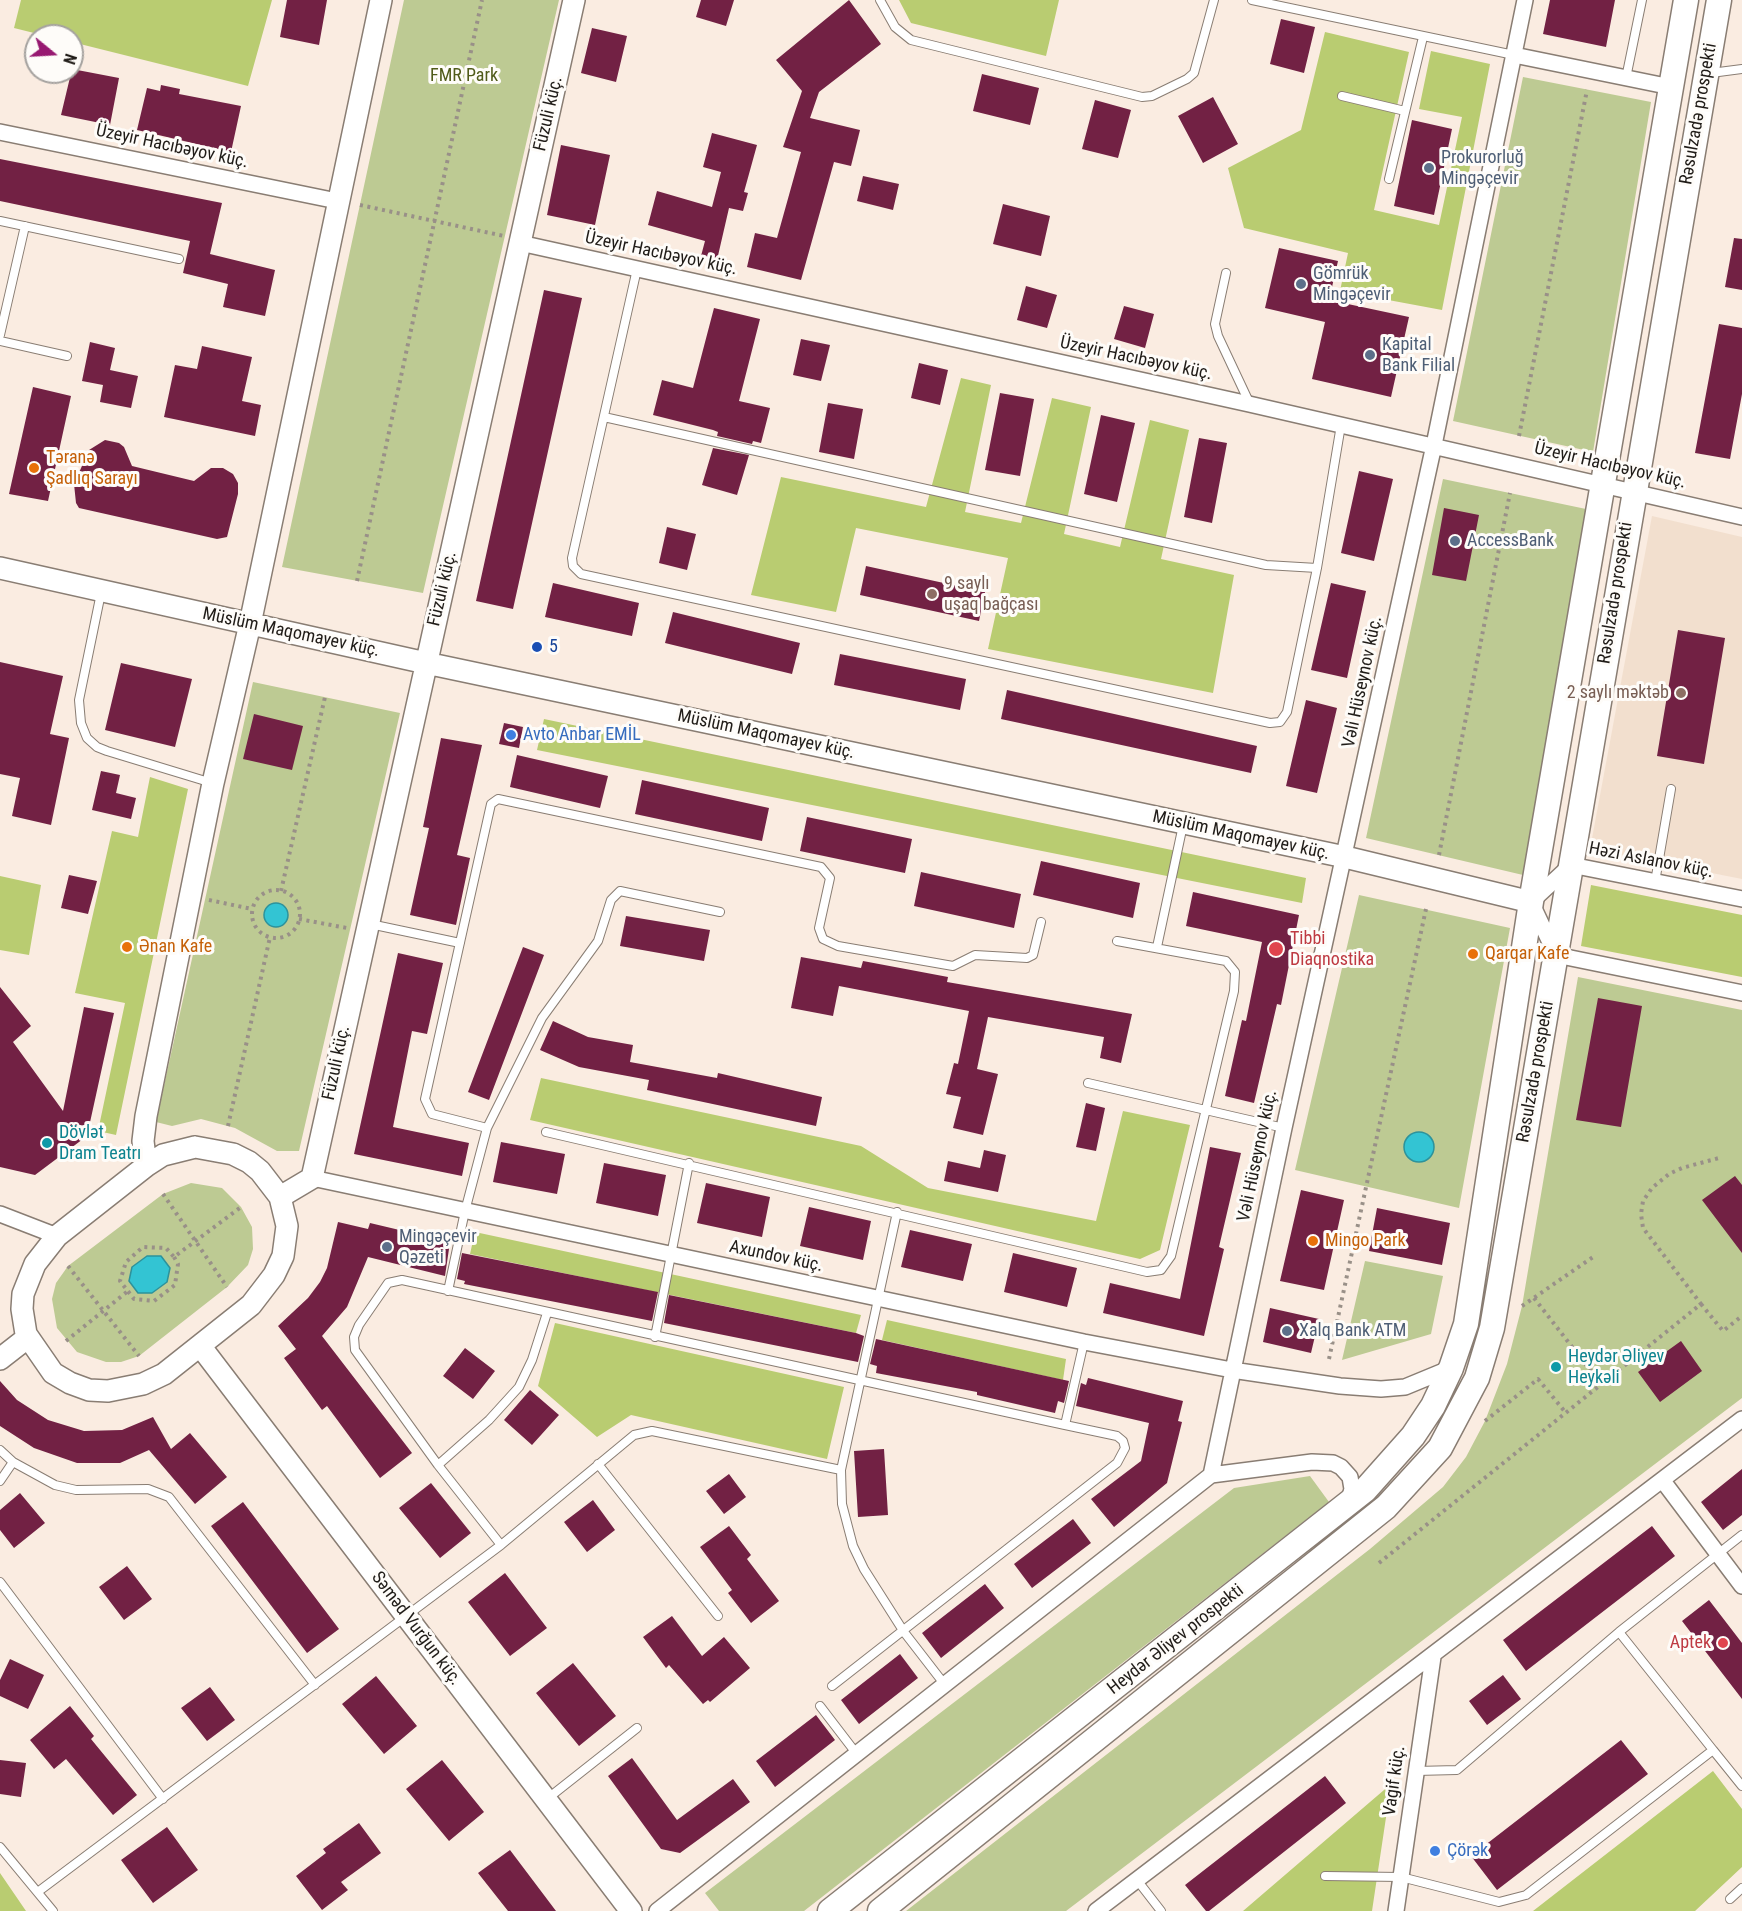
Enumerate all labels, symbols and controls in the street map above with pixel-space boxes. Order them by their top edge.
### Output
north arrow [24,24,84,84]
street label: Rəsulzadə prospekti [1676,42,1722,186]
text: N [59,51,80,67]
park label: FMR Park [430,65,498,87]
street label: Füzuli küç. [530,75,568,153]
street label: Üzeyir Hacıbəyov küç. [94,120,250,174]
place label: Prokurorluğ Mingəçevir [1441,147,1524,190]
marker: Prokurorluğ Mingəçevir [1422,161,1436,175]
street label: Üzeyir Hacıbəyov küç. [583,227,739,281]
place label: Gömrük Mingəçevir [1313,263,1391,306]
marker: Gömrük Mingəçevir [1294,277,1308,291]
street label: Üzeyir Hacıbəyov küç. [1058,332,1214,386]
place label: Kapital Bank Filial [1382,334,1455,376]
marker: Kapital Bank Filial [1363,348,1377,362]
street label: Üzeyir Hacıbəyov küç. [1532,438,1688,494]
place label: Təranə Şadlıq Sarayı [46,447,138,490]
marker: Təranə Şadlıq Sarayı [27,461,41,475]
street label: Rəsulzadə prospekti [1594,521,1638,665]
place label: AccessBank [1467,530,1554,552]
marker: AccessBank [1448,534,1462,548]
street label: Füzuli küç. [424,550,462,628]
place label: 9 saylı uşaq bağçası [944,573,1038,616]
marker: 9 saylı uşaq bağçası [925,587,939,601]
street label: Müslüm Maqomayev küç. [200,604,382,662]
street label: Vəli Hüseynov küç. [1338,614,1388,750]
place label: 5 [549,636,558,658]
marker: 5 [530,640,544,654]
place label: 2 saylı məktəb [1567,682,1669,704]
marker: 2 saylı məktəb [1674,686,1688,700]
street label: Müslüm Maqomayev küç. [675,706,857,764]
place label: Avto Anbar EMİL [523,724,641,746]
marker: Avto Anbar EMİL [504,728,518,742]
street label: Müslüm Maqomayev küç. [1150,807,1332,865]
street label: Həzi Aslanov küç. [1587,838,1715,884]
place label: Tibbi Diaqnostika [1290,928,1374,970]
place label: Ənan Kafe [139,936,212,958]
marker: Ənan Kafe [120,940,134,954]
marker: Tibbi Diaqnostika [1267,940,1285,958]
place label: Qarqar Kafe [1485,943,1569,965]
marker: Qarqar Kafe [1466,947,1480,961]
street label: Rəsulzadə prospekti [1513,1000,1559,1144]
street label: Füzuli küç. [319,1024,355,1102]
street label: Vəli Hüseynov küç. [1233,1088,1283,1224]
place label: Dövlət Dram Teatrı [59,1122,141,1164]
marker: Dövlət Dram Teatrı [40,1136,54,1150]
place label: Mingəçevir Qəzeti [399,1226,477,1268]
place label: Mingo Park [1325,1230,1406,1252]
marker: Mingo Park [1306,1234,1320,1248]
street label: Axundov küç. [727,1237,825,1277]
marker: Mingəçevir Qəzeti [380,1240,394,1254]
place label: Xalq Bank ATM [1299,1320,1406,1342]
marker: Xalq Bank ATM [1280,1324,1294,1338]
place label: Heydər Əliyev Heykəli [1568,1346,1664,1388]
marker: Heydər Əliyev Heykəli [1549,1360,1563,1374]
street label: Səməd Vurğun küç. [366,1568,466,1690]
street label: Heydər Əliyev prospekti [1104,1580,1248,1700]
place label: Aptek [1670,1632,1711,1654]
marker: Aptek [1716,1636,1730,1650]
street label: Vagif küç. [1379,1744,1411,1818]
place label: Çörək [1447,1840,1488,1862]
marker: Çörək [1428,1844,1442,1858]

